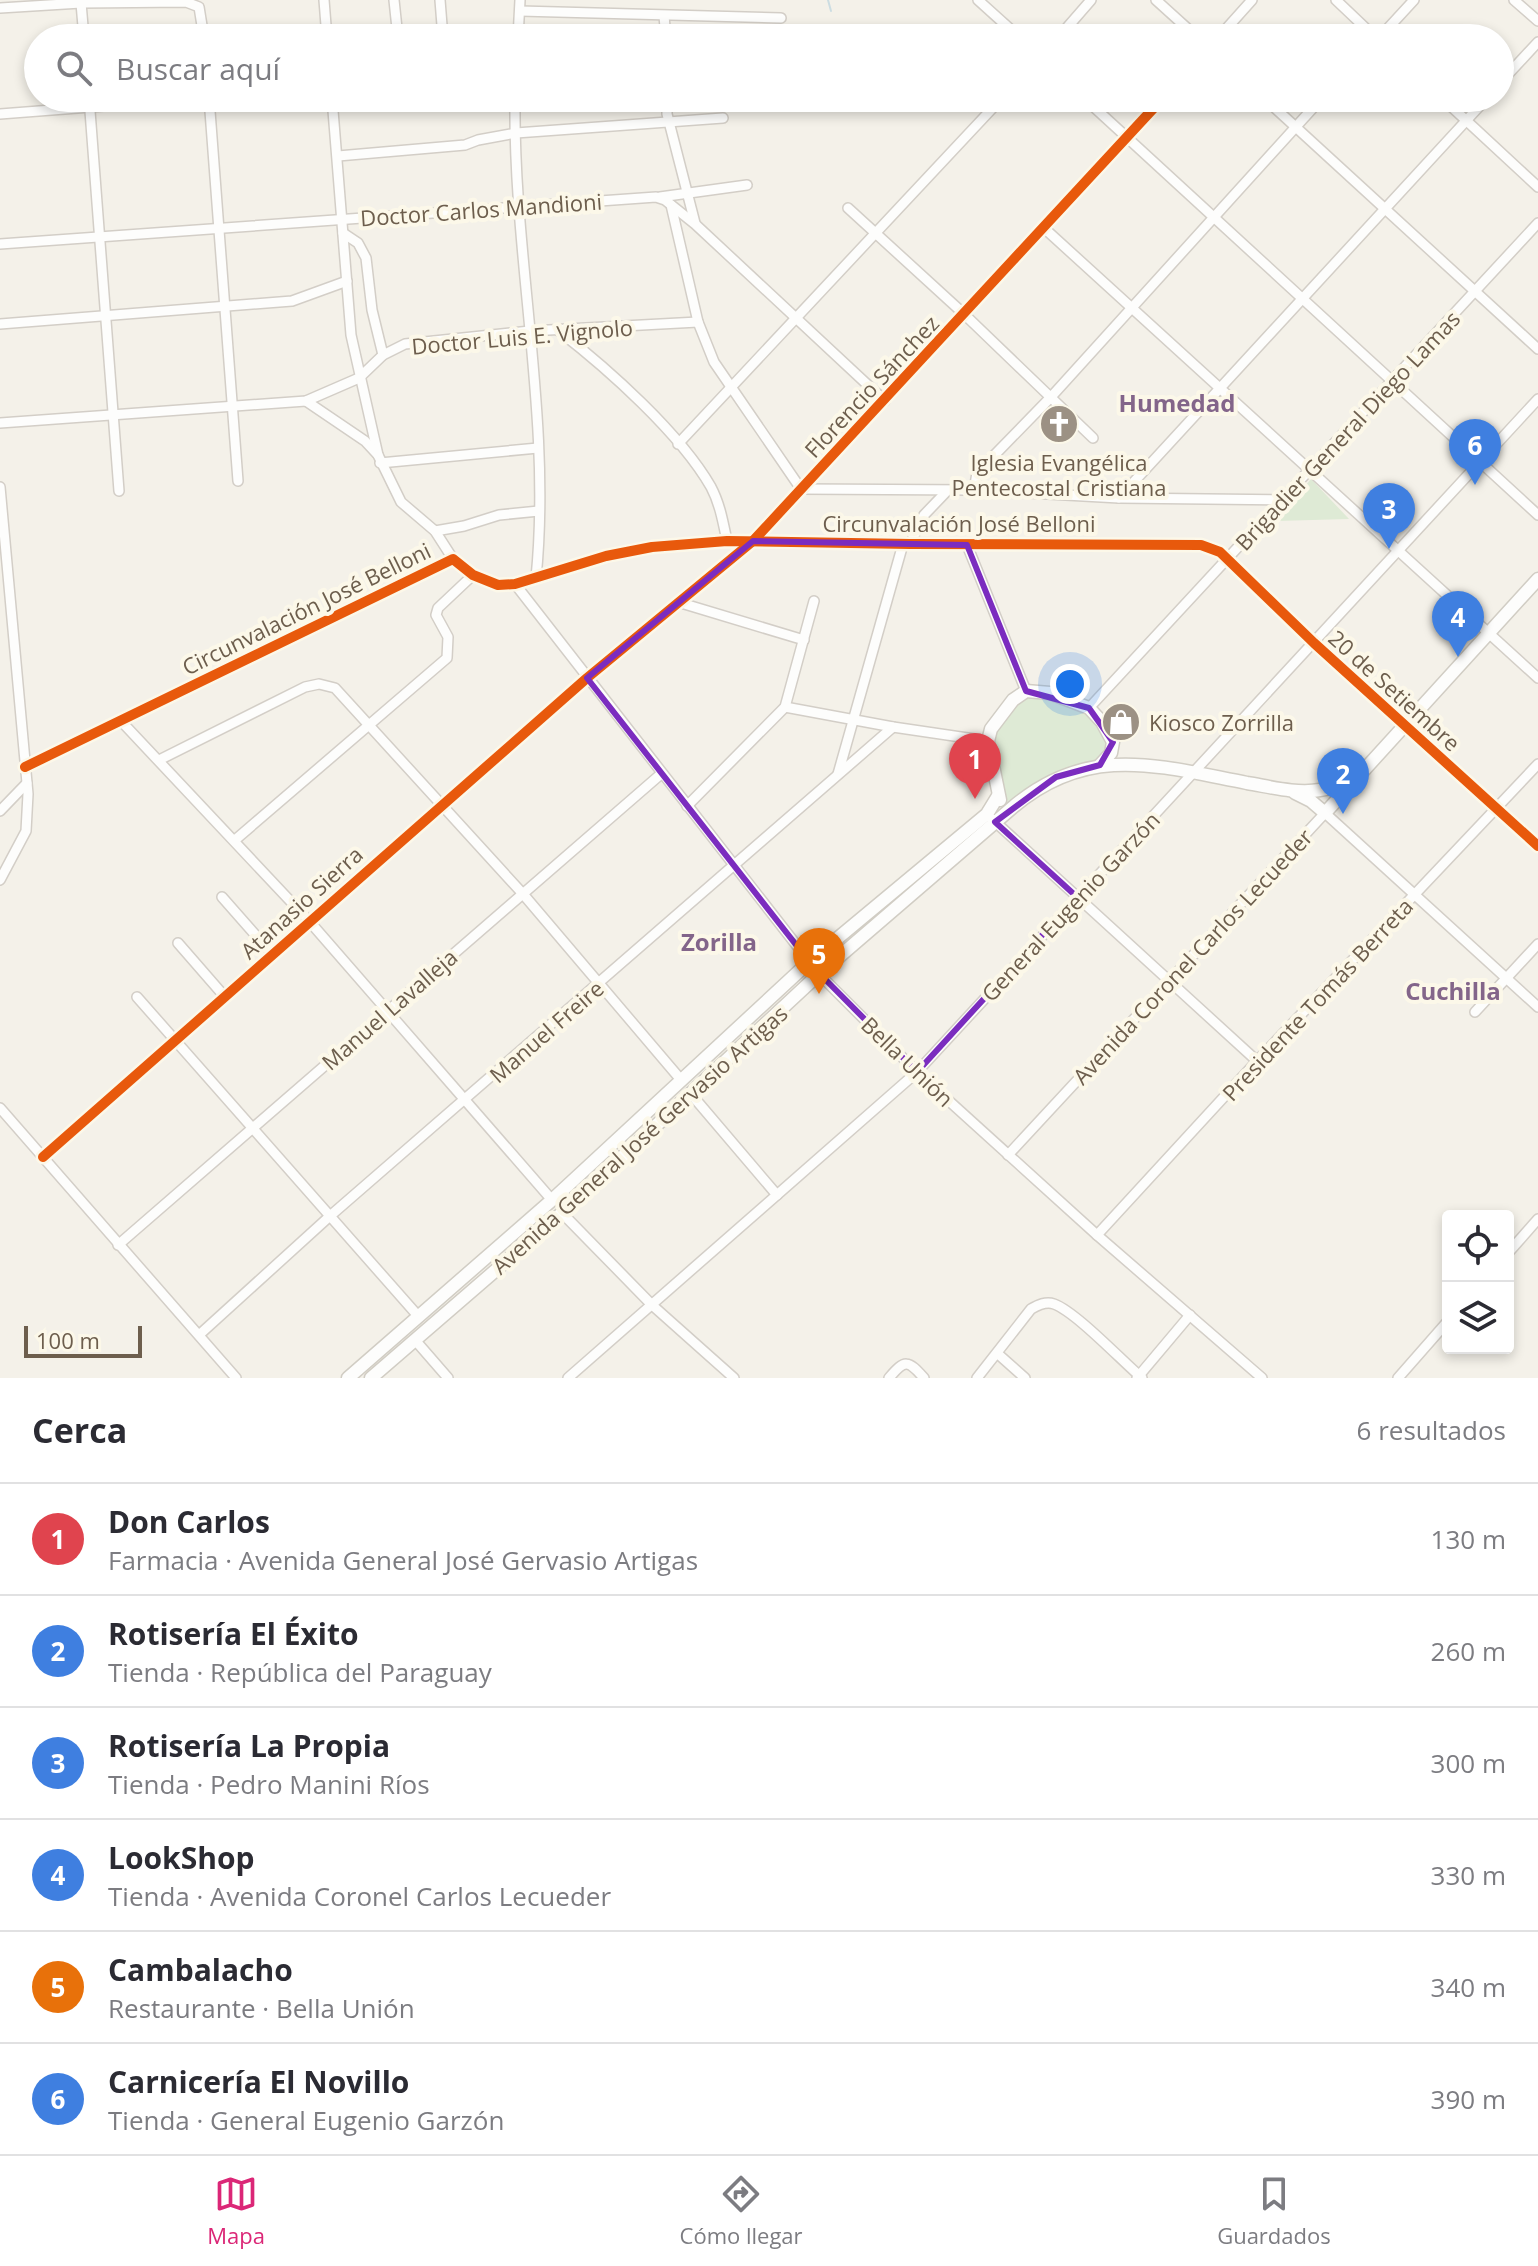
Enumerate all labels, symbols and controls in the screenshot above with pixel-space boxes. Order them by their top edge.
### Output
search box [24,24,1514,112]
icon: search [52,46,96,90]
text: Buscar aquí [116,48,280,89]
street label: Doctor Carlos Mandioni [359,186,603,232]
street label: Brigadier General Diego Lamas [1228,304,1466,556]
street label: Florencio Sánchez [797,308,945,464]
street label: Doctor Luis E. Vignolo [410,311,634,361]
district label: Humedad [1119,386,1235,419]
church icon: Iglesia Evangélica Pentecostal Cristiana [1038,403,1080,445]
pin: 6 [1449,419,1501,485]
place label: Iglesia Evangélica Pentecostal Cristiana [951,447,1167,502]
pin: 3 [1363,483,1415,549]
street label: Circunvalación José Belloni [822,508,1096,538]
street label: Circunvalación José Belloni [177,535,435,681]
pin: 4 [1432,591,1484,657]
street label: 20 de Setiembre [1323,623,1467,757]
your location [1050,664,1090,704]
shop icon: Kiosco Zorrilla [1100,701,1142,743]
place label: Kiosco Zorrilla [1149,707,1294,737]
pin: 1 [949,733,1001,799]
pin: 2 [1317,748,1369,814]
street label: General Eugenio Garzón [974,805,1166,1007]
street label: Avenida Coronel Carlos Lecueder [1065,822,1319,1090]
street label: Atanasio Sierra [233,839,369,965]
street label: Presidente Tomás Berreta [1215,891,1419,1107]
district label: Zorilla [681,925,757,958]
pin: 5 [793,928,845,994]
street label: Manuel Lavalleja [315,942,463,1076]
street label: Manuel Freire [482,973,610,1089]
district label: Cuchilla [1405,974,1501,1007]
street label: Avenida General José Gervasio Artigas [485,998,793,1280]
street label: Bella Unión [855,1009,961,1113]
map controls [1442,1210,1514,1354]
button: locate [1442,1210,1514,1282]
button: layers [1442,1282,1514,1354]
scale bar [24,1322,142,1358]
text: 100 m [36,1325,100,1355]
text: Cerca [32,1407,127,1453]
text: 6 resultados [1357,1412,1506,1448]
text: Don Carlos [108,1501,270,1542]
text: 1 [51,1521,65,1557]
text: 130 m [1431,1521,1506,1557]
text: Farmacia · Avenida General José Gervasio Artigas [108,1542,698,1578]
text: Rotisería El Éxito [108,1613,359,1654]
text: 2 [51,1633,65,1669]
text: 260 m [1431,1633,1506,1669]
text: Tienda · República del Paraguay [108,1654,492,1690]
text: Rotisería La Propia [108,1725,390,1766]
text: 3 [51,1745,65,1781]
text: 300 m [1431,1745,1506,1781]
text: Tienda · Pedro Manini Ríos [108,1766,430,1802]
text: LookShop [108,1837,255,1878]
text: 4 [51,1857,65,1893]
text: 330 m [1431,1857,1506,1893]
text: Tienda · Avenida Coronel Carlos Lecueder [108,1878,611,1914]
text: Cambalacho [108,1949,293,1990]
text: 5 [51,1969,65,2005]
text: 340 m [1431,1969,1506,2005]
text: Restaurante · Bella Unión [108,1990,415,2026]
text: Carnicería El Novillo [108,2061,409,2102]
text: 6 [51,2081,65,2117]
text: 390 m [1431,2081,1506,2117]
text: Tienda · General Eugenio Garzón [108,2102,504,2138]
tab: Mapa [207,2172,265,2250]
tab: Cómo llegar [680,2172,803,2250]
tab: Guardados [1217,2172,1331,2250]

